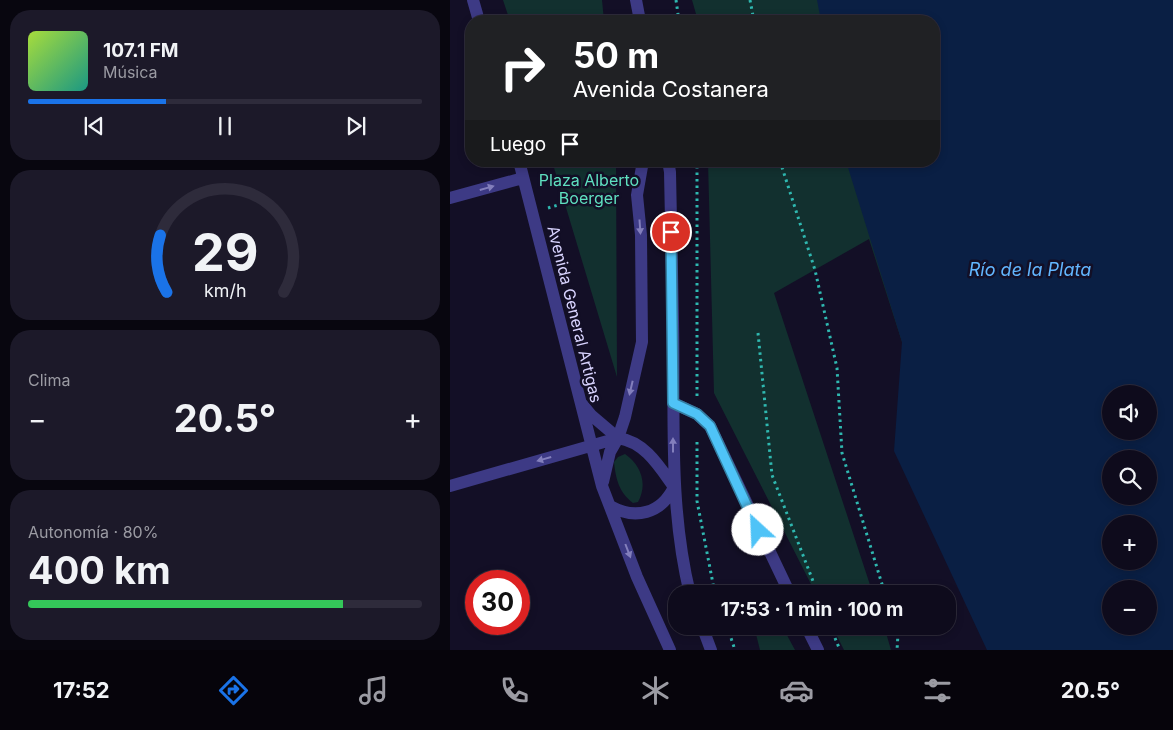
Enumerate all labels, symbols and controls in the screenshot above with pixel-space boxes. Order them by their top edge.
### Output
text: 50 m [573,34,659,76]
icon: right [490,35,555,100]
text: 107.1 FM [103,39,178,62]
text: Música [103,62,158,82]
text: Avenida Costanera [573,76,769,102]
icon: previous [80,112,108,140]
icon: pause [211,112,239,140]
icon: next [342,112,370,140]
icon: arrive [556,130,584,158]
text: Luego [490,133,546,156]
park label: Plaza Alberto Boerger [539,170,639,208]
one-way arrow [479,184,494,192]
pin [650,211,692,253]
icon: arrive [657,218,685,246]
one-way arrow [636,219,644,235]
text: 29 [192,221,258,284]
street label: Avenida General Artigas [543,223,607,405]
water label: Río de la Plata [969,259,1091,280]
text: km/h [204,280,246,301]
text: Clima [28,370,70,390]
one-way arrow [627,381,635,396]
map controls [1102,385,1157,635]
button: sound [1102,385,1157,440]
text: 20.5° [174,395,276,441]
text: − [28,402,47,436]
text: + [403,402,422,436]
one-way arrow [669,437,677,453]
button: search [1102,450,1157,505]
one-way arrow [536,456,551,464]
position arrow [731,503,783,555]
button: + [1102,515,1157,570]
text: Autonomía · 80% [28,522,158,542]
one-way arrow [624,544,632,558]
text: 400 km [28,547,171,593]
speed limit sign: 30 [465,570,530,635]
button: − [1102,580,1157,635]
text: 17:53 · 1 min · 100 m [721,598,903,621]
icon: directions [216,673,251,708]
icon: music [356,673,391,708]
icon: phone [497,673,532,708]
icon: climate [638,673,673,708]
icon: car [779,673,814,708]
icon: filters [920,673,955,708]
text: 17:52 [53,677,110,703]
text: 20.5° [1061,677,1120,703]

